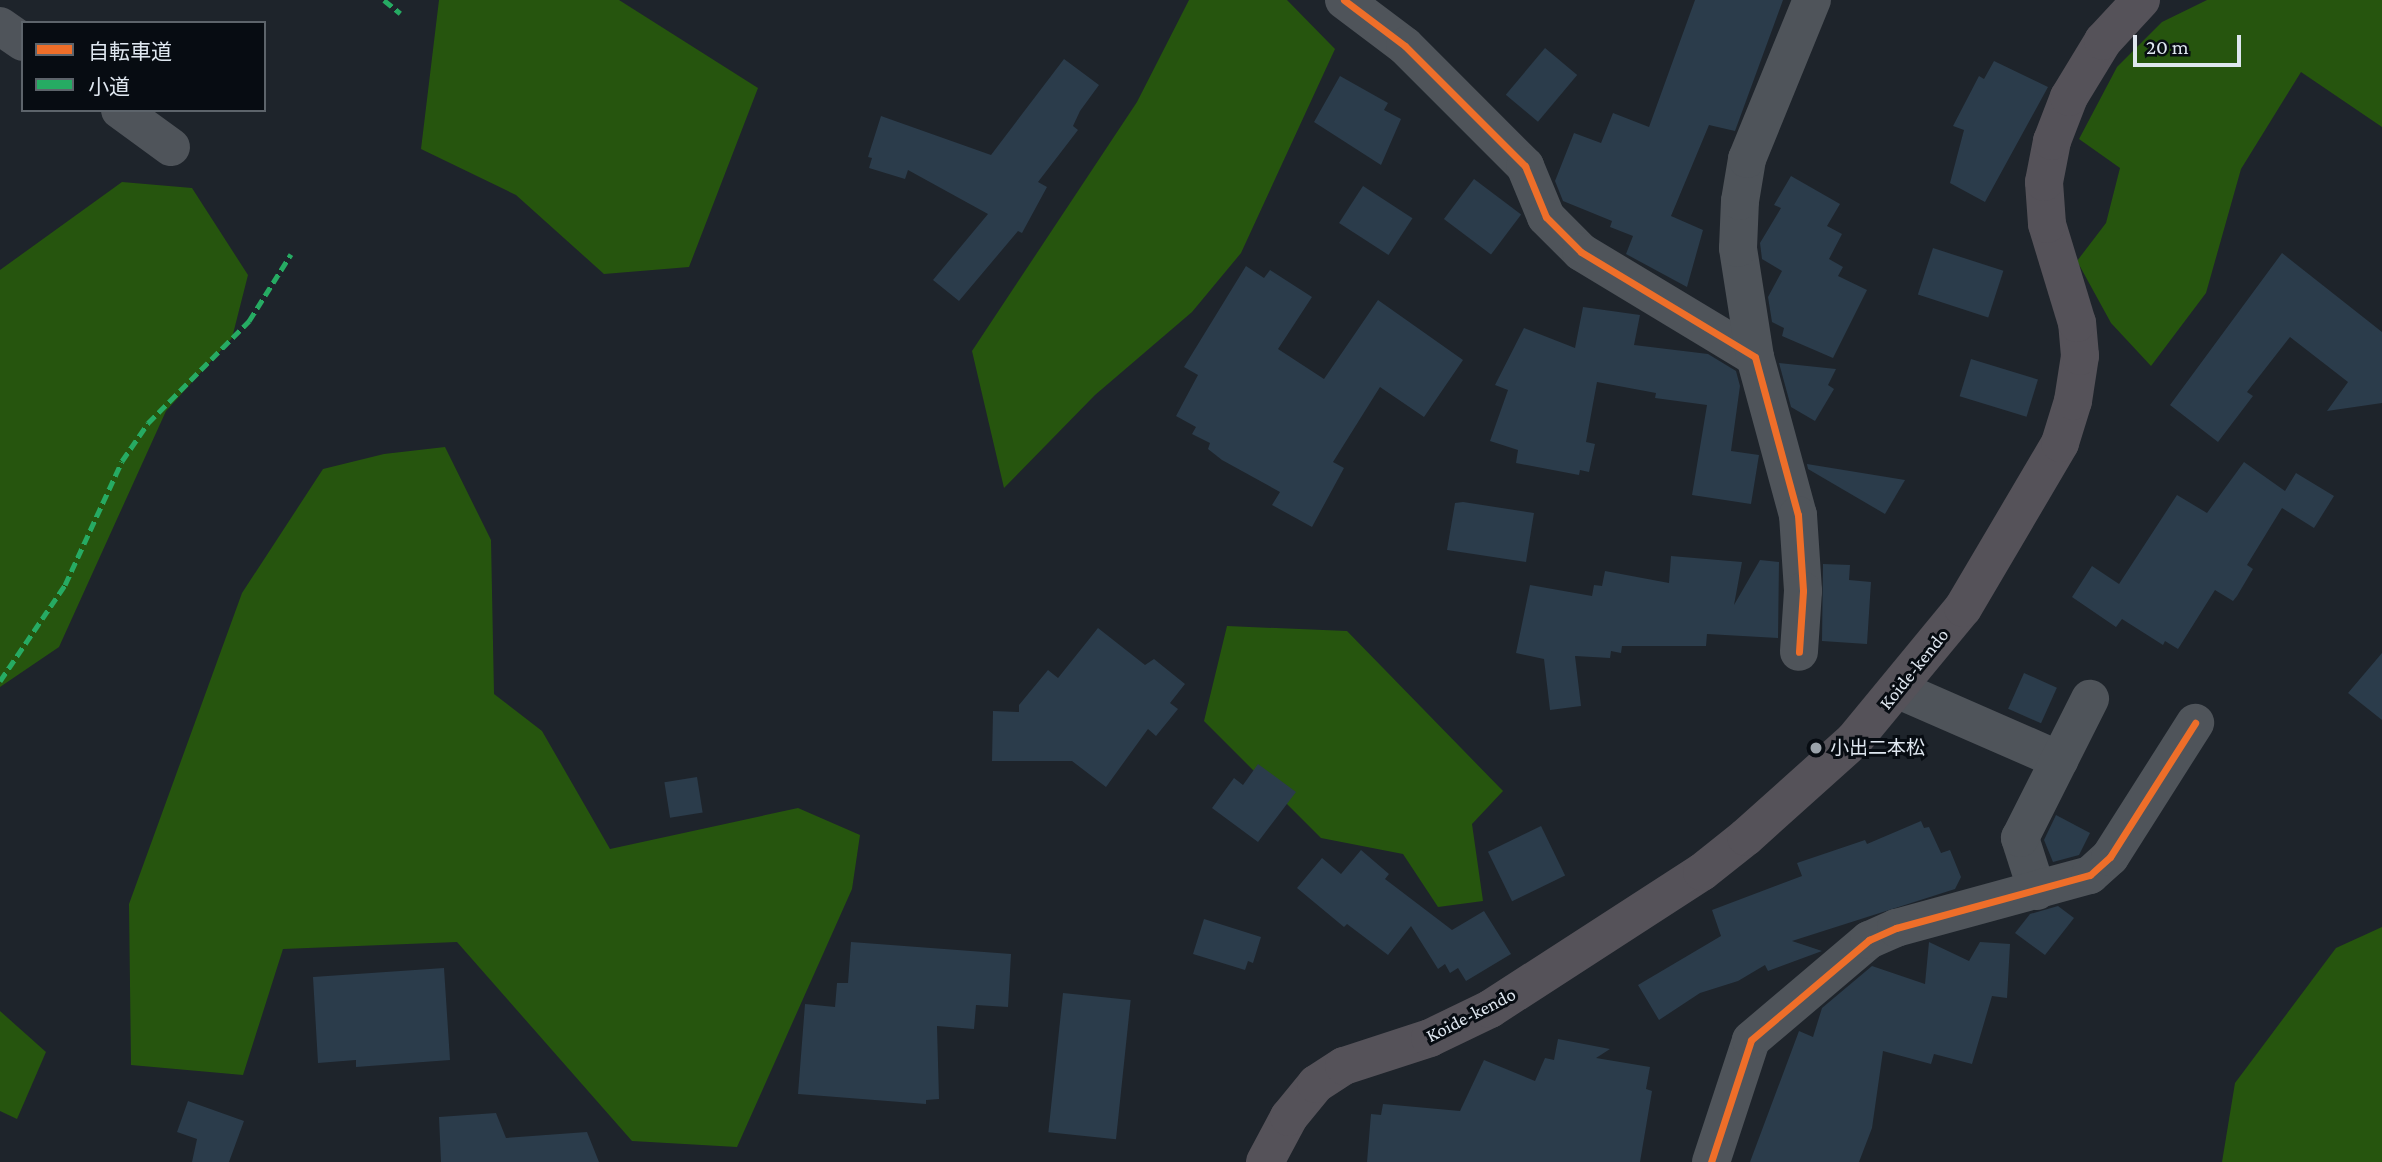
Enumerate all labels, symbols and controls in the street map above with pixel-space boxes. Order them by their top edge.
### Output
legend [21,21,266,112]
scale bar [2137,21,2246,65]
text: 20 m [2146,35,2189,59]
text: 自転車道 [88,40,172,64]
text: 小道 [88,75,130,99]
street label: Koide-kendo [1874,624,1954,714]
place label: 小出二本松 [1830,737,1925,759]
marker: 小出二本松 [1808,740,1824,756]
street label: Koide-kendo [1422,983,1520,1047]

